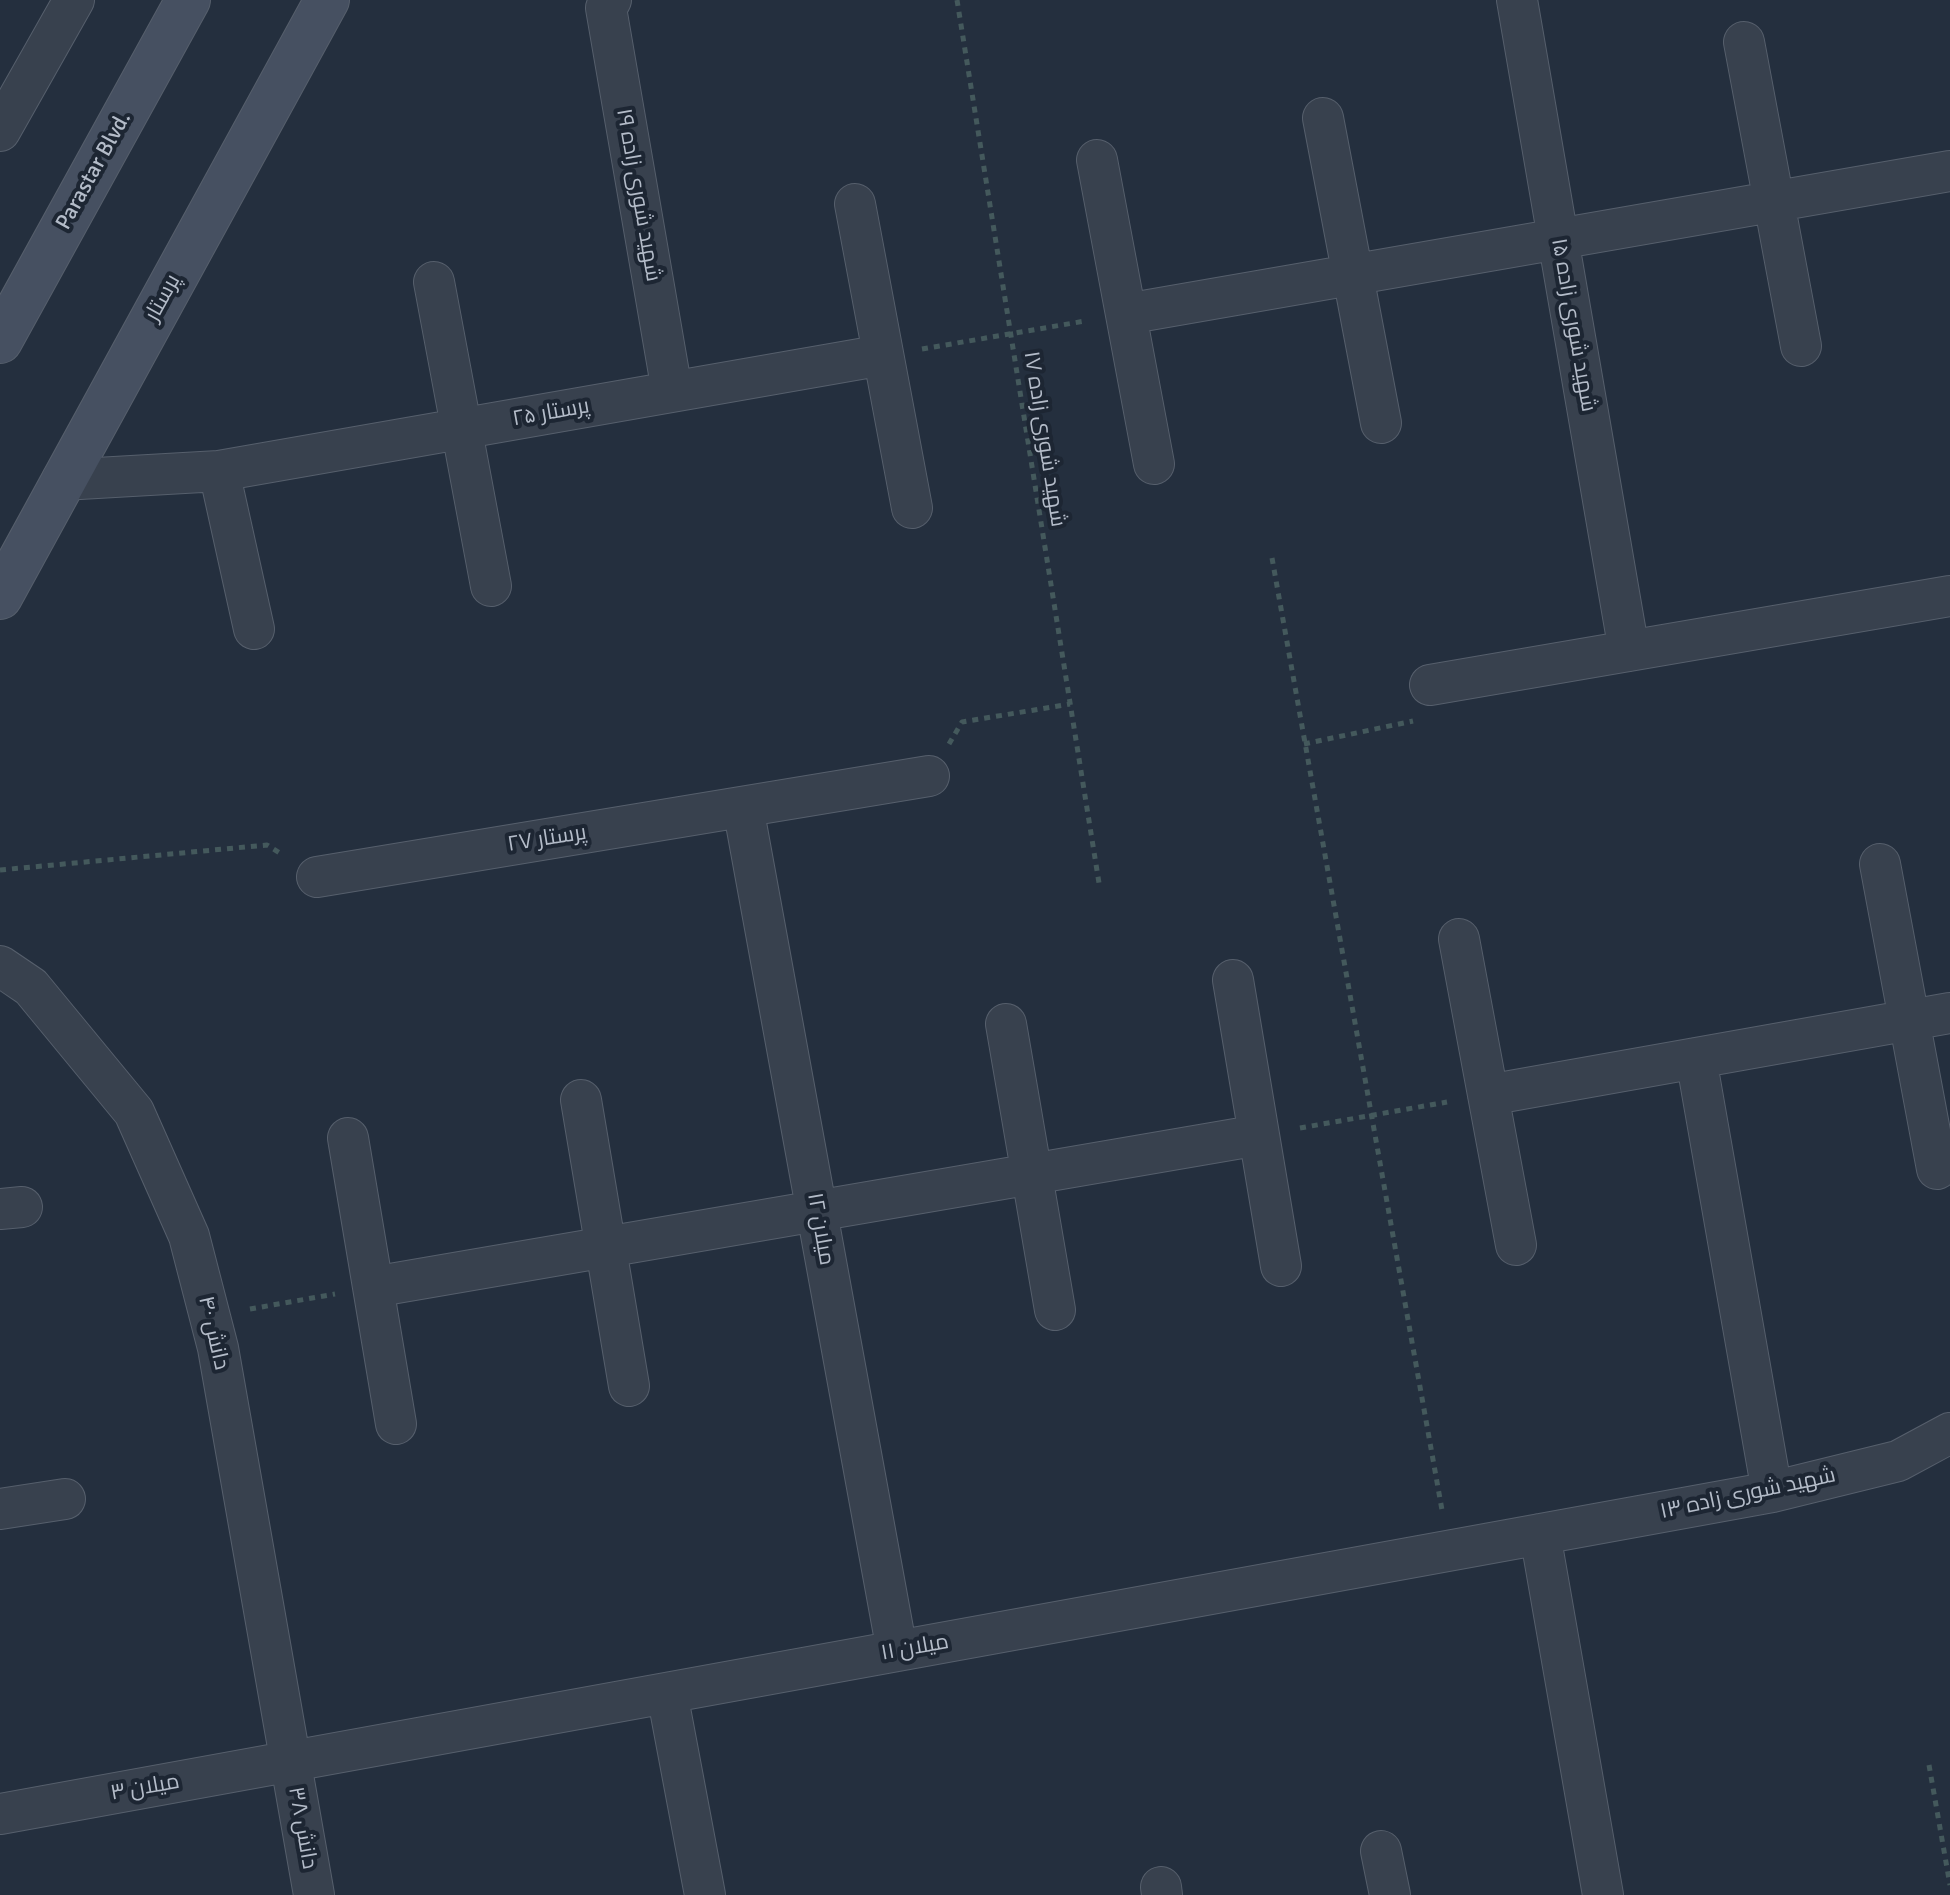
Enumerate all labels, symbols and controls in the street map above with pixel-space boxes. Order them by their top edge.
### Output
street label: شهید شوری زاده ۱۹ [610,106,666,284]
street label: Parastar Blvd. [51,108,137,234]
street label: شهید شوری زاده ۱۵ [1545,236,1601,414]
street label: پرستار [139,270,187,326]
street label: شهید شوری زاده ۱۷ [1017,349,1071,529]
street label: پرستار ۲۵ [510,393,592,433]
street label: پرستار ۲۷ [506,820,588,858]
street label: میلان ۱۲ [801,1191,839,1267]
street label: دانش ۴۰ [192,1294,234,1372]
street label: شهید شوری زاده ۱۳ [1658,1463,1838,1525]
street label: میلان ۱۱ [879,1629,951,1667]
street label: میلان ۳ [108,1769,182,1807]
street label: دانش ۳۸ [282,1785,322,1871]

